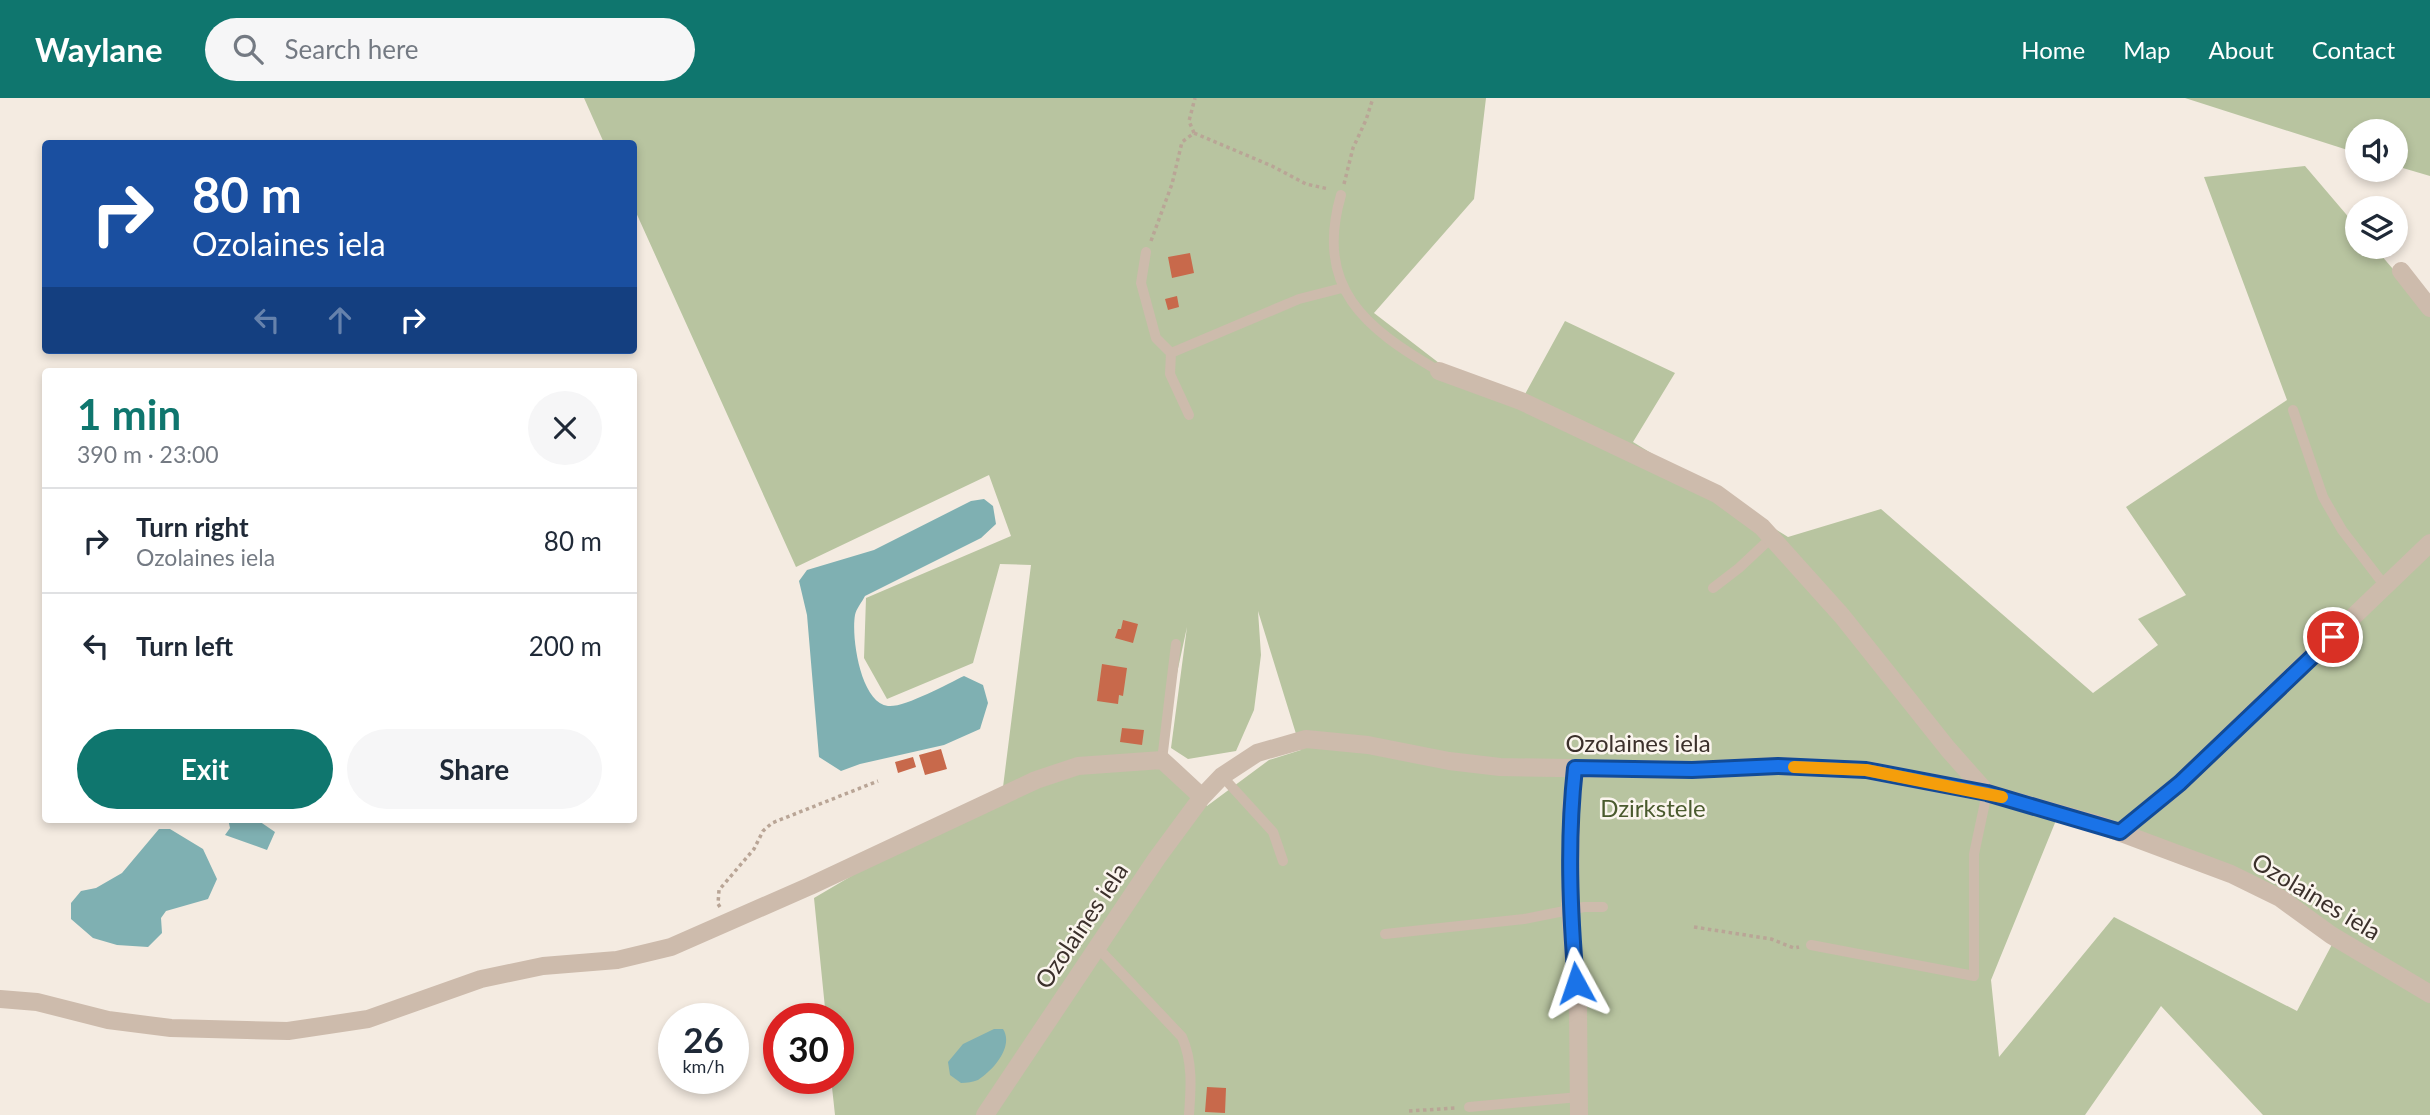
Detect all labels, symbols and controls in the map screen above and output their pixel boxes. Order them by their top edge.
search box [205,18,695,81]
text: Waylane [35,29,163,69]
icon: search [229,30,267,68]
text: Search here [285,33,419,65]
text: Home [2021,35,2085,64]
text: Map [2123,35,2171,64]
text: About [2209,35,2274,64]
text: Contact [2312,35,2395,64]
map controls [2345,119,2408,259]
button: sound [2345,119,2408,182]
text: 80 m [192,165,302,223]
icon: right [77,168,168,259]
button: layers [2345,196,2408,259]
text: Ozolaines iela [192,224,386,263]
icon: left [248,301,286,339]
icon: ahead [321,301,359,339]
icon: right [394,301,432,339]
text: 1 min [77,389,181,439]
button: close [528,391,602,465]
text: 390 m · 23:00 [77,440,219,468]
text: Turn right [136,511,249,543]
icon: right [77,522,115,560]
text: 80 m [544,525,602,557]
text: Ozolaines iela [136,543,275,571]
pin [2303,607,2363,667]
icon: arrive [2314,618,2352,656]
icon: left [77,627,115,665]
text: Turn left [136,630,233,662]
text: 200 m [529,630,602,662]
street label: Ozolaines iela [1565,728,1711,757]
button: Exit [77,729,333,809]
button: Share [347,729,602,809]
park label: Dzirkstele [1600,793,1706,822]
street label: Ozolaines iela [2247,846,2386,946]
street label: Ozolaines iela [1028,857,1133,993]
position arrow [1539,946,1613,1020]
speed limit sign: 30 [763,1003,854,1094]
text: 26 [683,1018,724,1060]
text: km/h [682,1055,725,1077]

